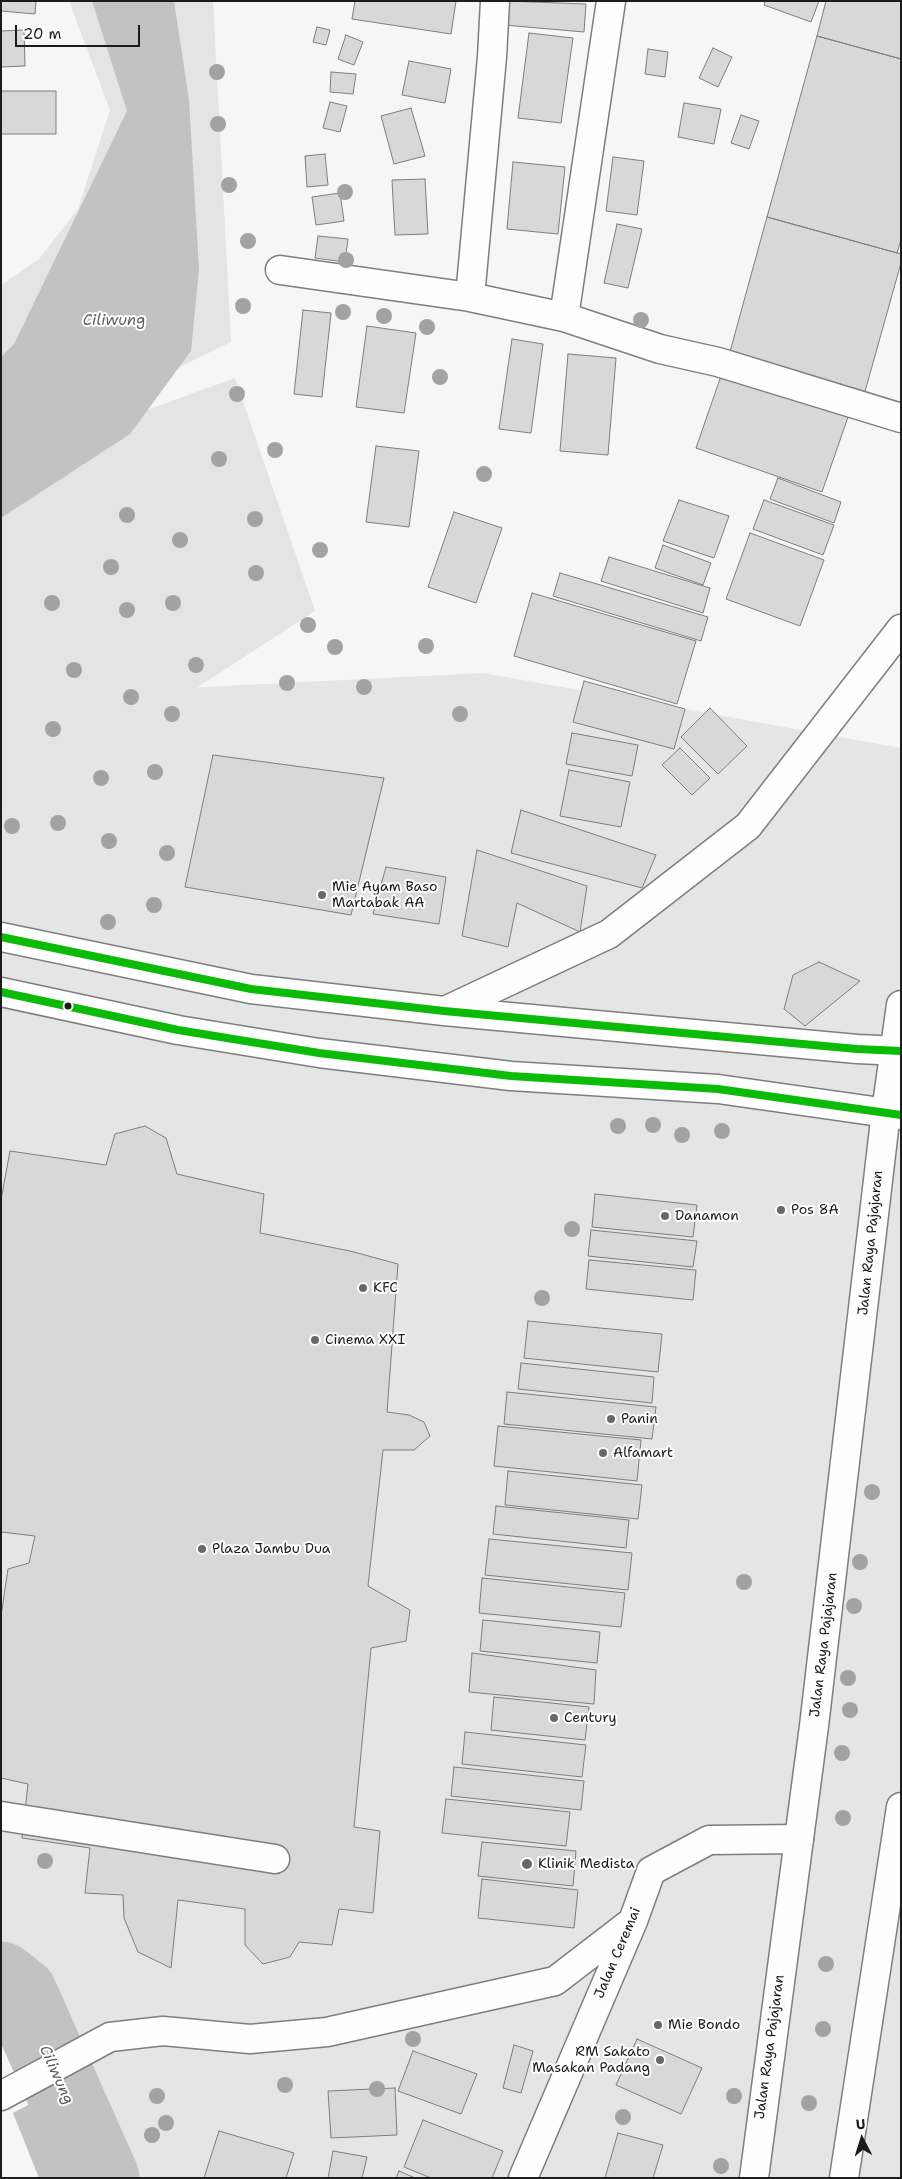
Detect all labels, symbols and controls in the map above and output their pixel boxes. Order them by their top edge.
scale bar [18,15,142,47]
text: 20 m [23,24,62,44]
water label: Ciliwung [83,312,145,330]
place label: Mie Ayam Baso Martabak AA [332,879,437,912]
marker: Mie Ayam Baso Martabak AA [316,889,328,901]
unlabelled marker [63,1001,73,1011]
street label: Jalan Raya Pajajaran [855,1170,887,1316]
place label: Pos 8A [791,1202,839,1218]
marker: Pos 8A [775,1204,787,1216]
place label: Danamon [675,1208,739,1224]
marker: Danamon [659,1210,671,1222]
place label: KFC [373,1280,398,1296]
marker: KFC [357,1282,369,1294]
place label: Cinema XXI [325,1332,405,1348]
marker: Cinema XXI [309,1334,321,1346]
place label: Panin [621,1411,658,1427]
marker: Panin [605,1413,617,1425]
place label: Alfamart [613,1445,673,1461]
marker: Alfamart [597,1447,609,1459]
place label: Plaza Jambu Dua [212,1541,331,1557]
marker: Plaza Jambu Dua [196,1543,208,1555]
street label: Jalan Raya Pajajaran [807,1572,841,1718]
place label: Century [564,1710,617,1726]
marker: Century [548,1712,560,1724]
place label: Klinik Medista [538,1856,634,1872]
marker: Klinik Medista [520,1857,534,1871]
street label: Jalan Ceremai [591,1905,645,2001]
street label: Jalan Raya Pajajaran [752,1974,788,2120]
place label: Mie Bondo [668,2017,740,2033]
marker: Mie Bondo [652,2019,664,2031]
water label: Ciliwung [35,2043,77,2107]
place label: RM Sakato Masakan Padang [532,2044,650,2076]
marker: RM Sakato Masakan Padang [654,2054,666,2066]
north arrow [837,2114,887,2164]
text: U [855,2115,866,2133]

